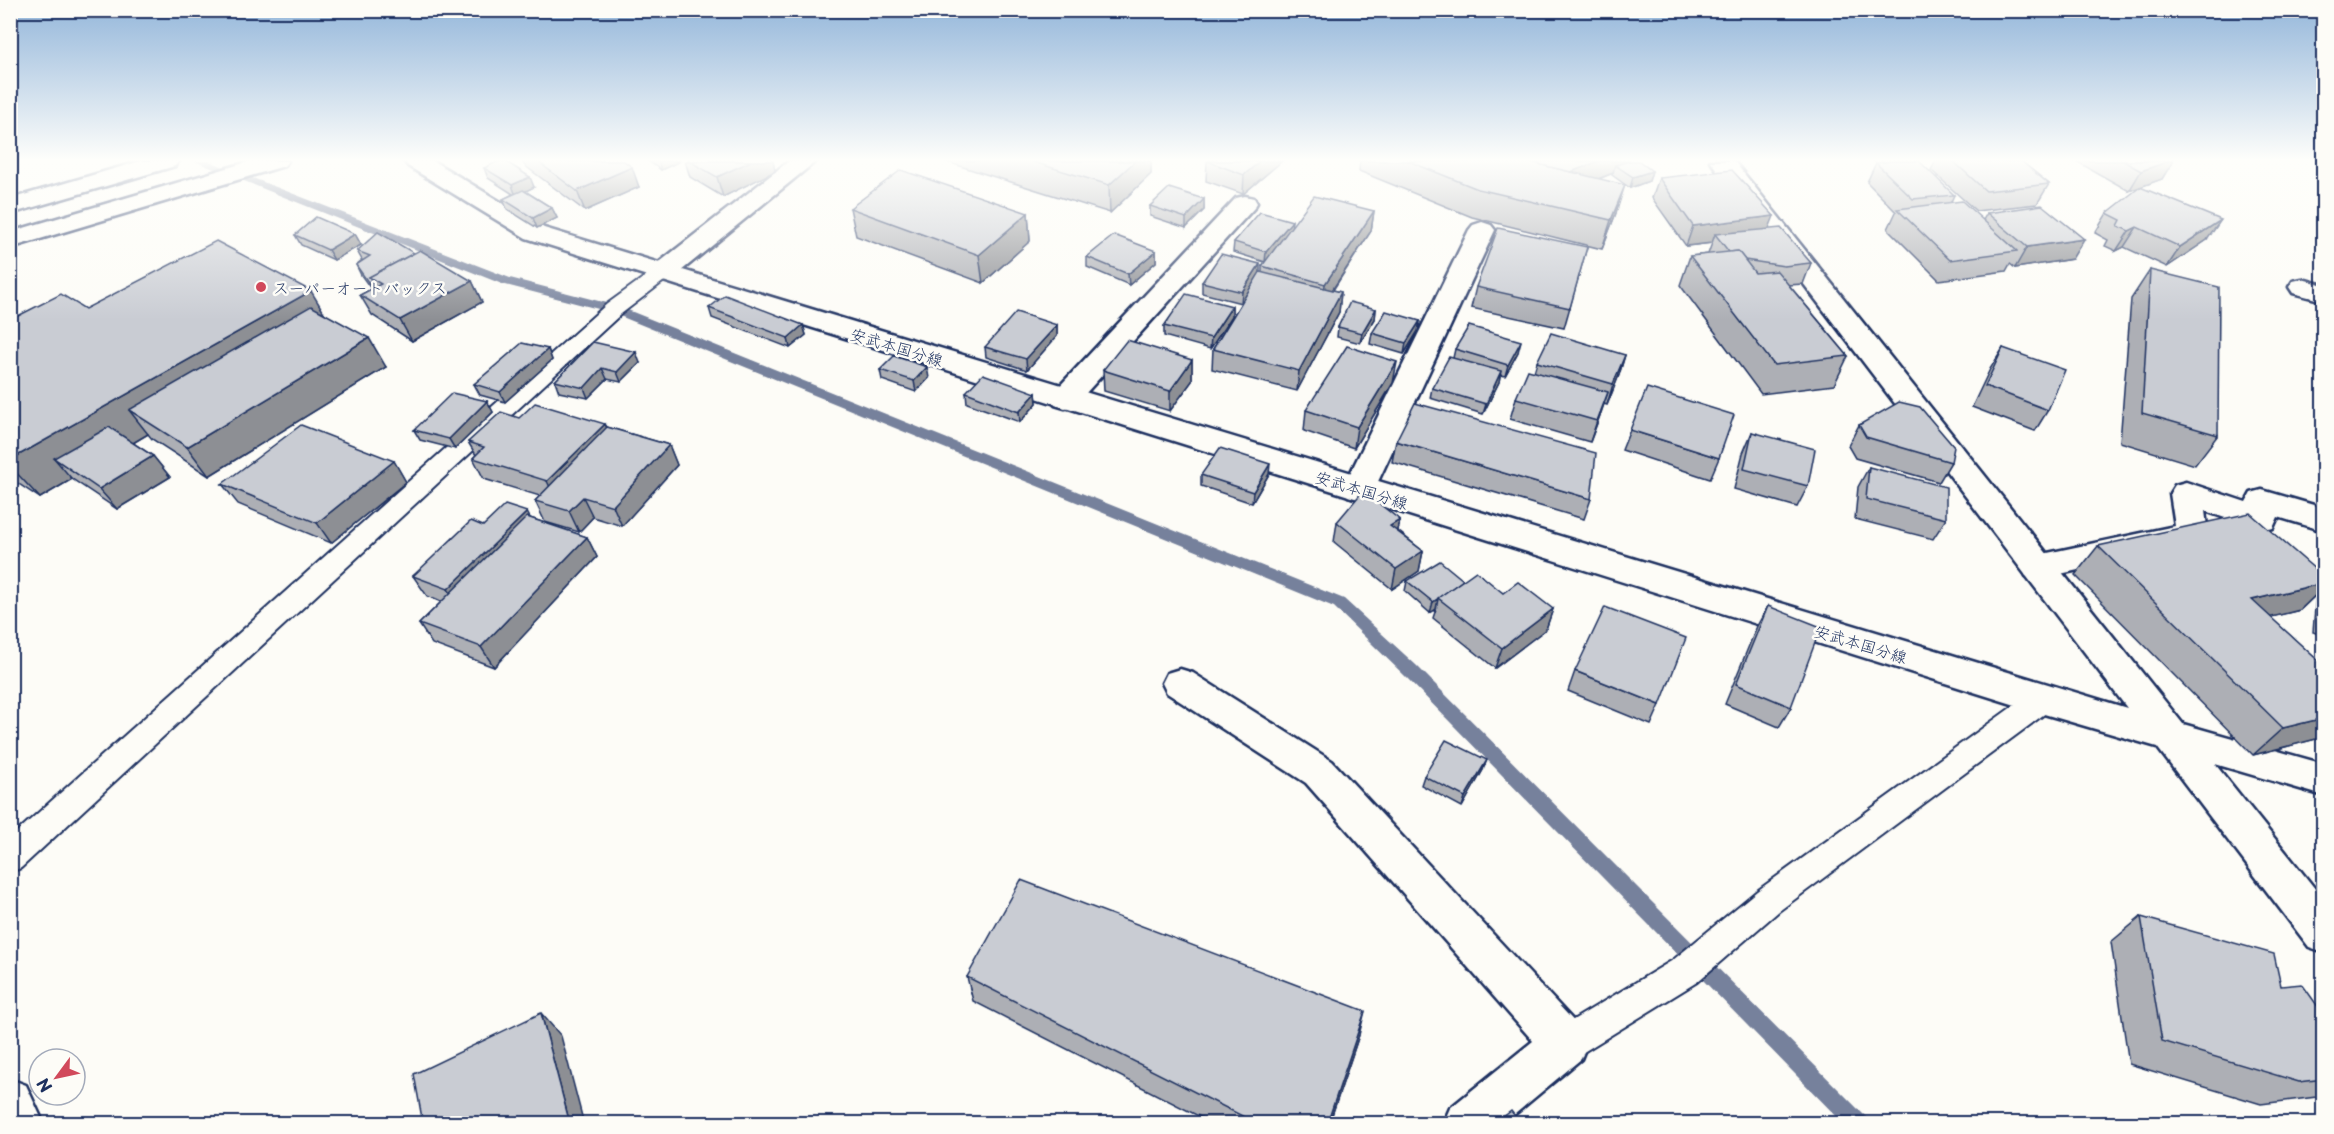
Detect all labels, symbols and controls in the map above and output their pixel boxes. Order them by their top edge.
place label: スーパーオートバックス [273,275,447,299]
marker: スーパーオートバックス [254,280,268,294]
street label: 安武本国分線 [848,320,946,372]
street label: 安武本国分線 [1313,463,1411,515]
street label: 安武本国分線 [1812,617,1910,669]
north arrow [27,1047,87,1107]
text: N [30,1074,57,1098]

